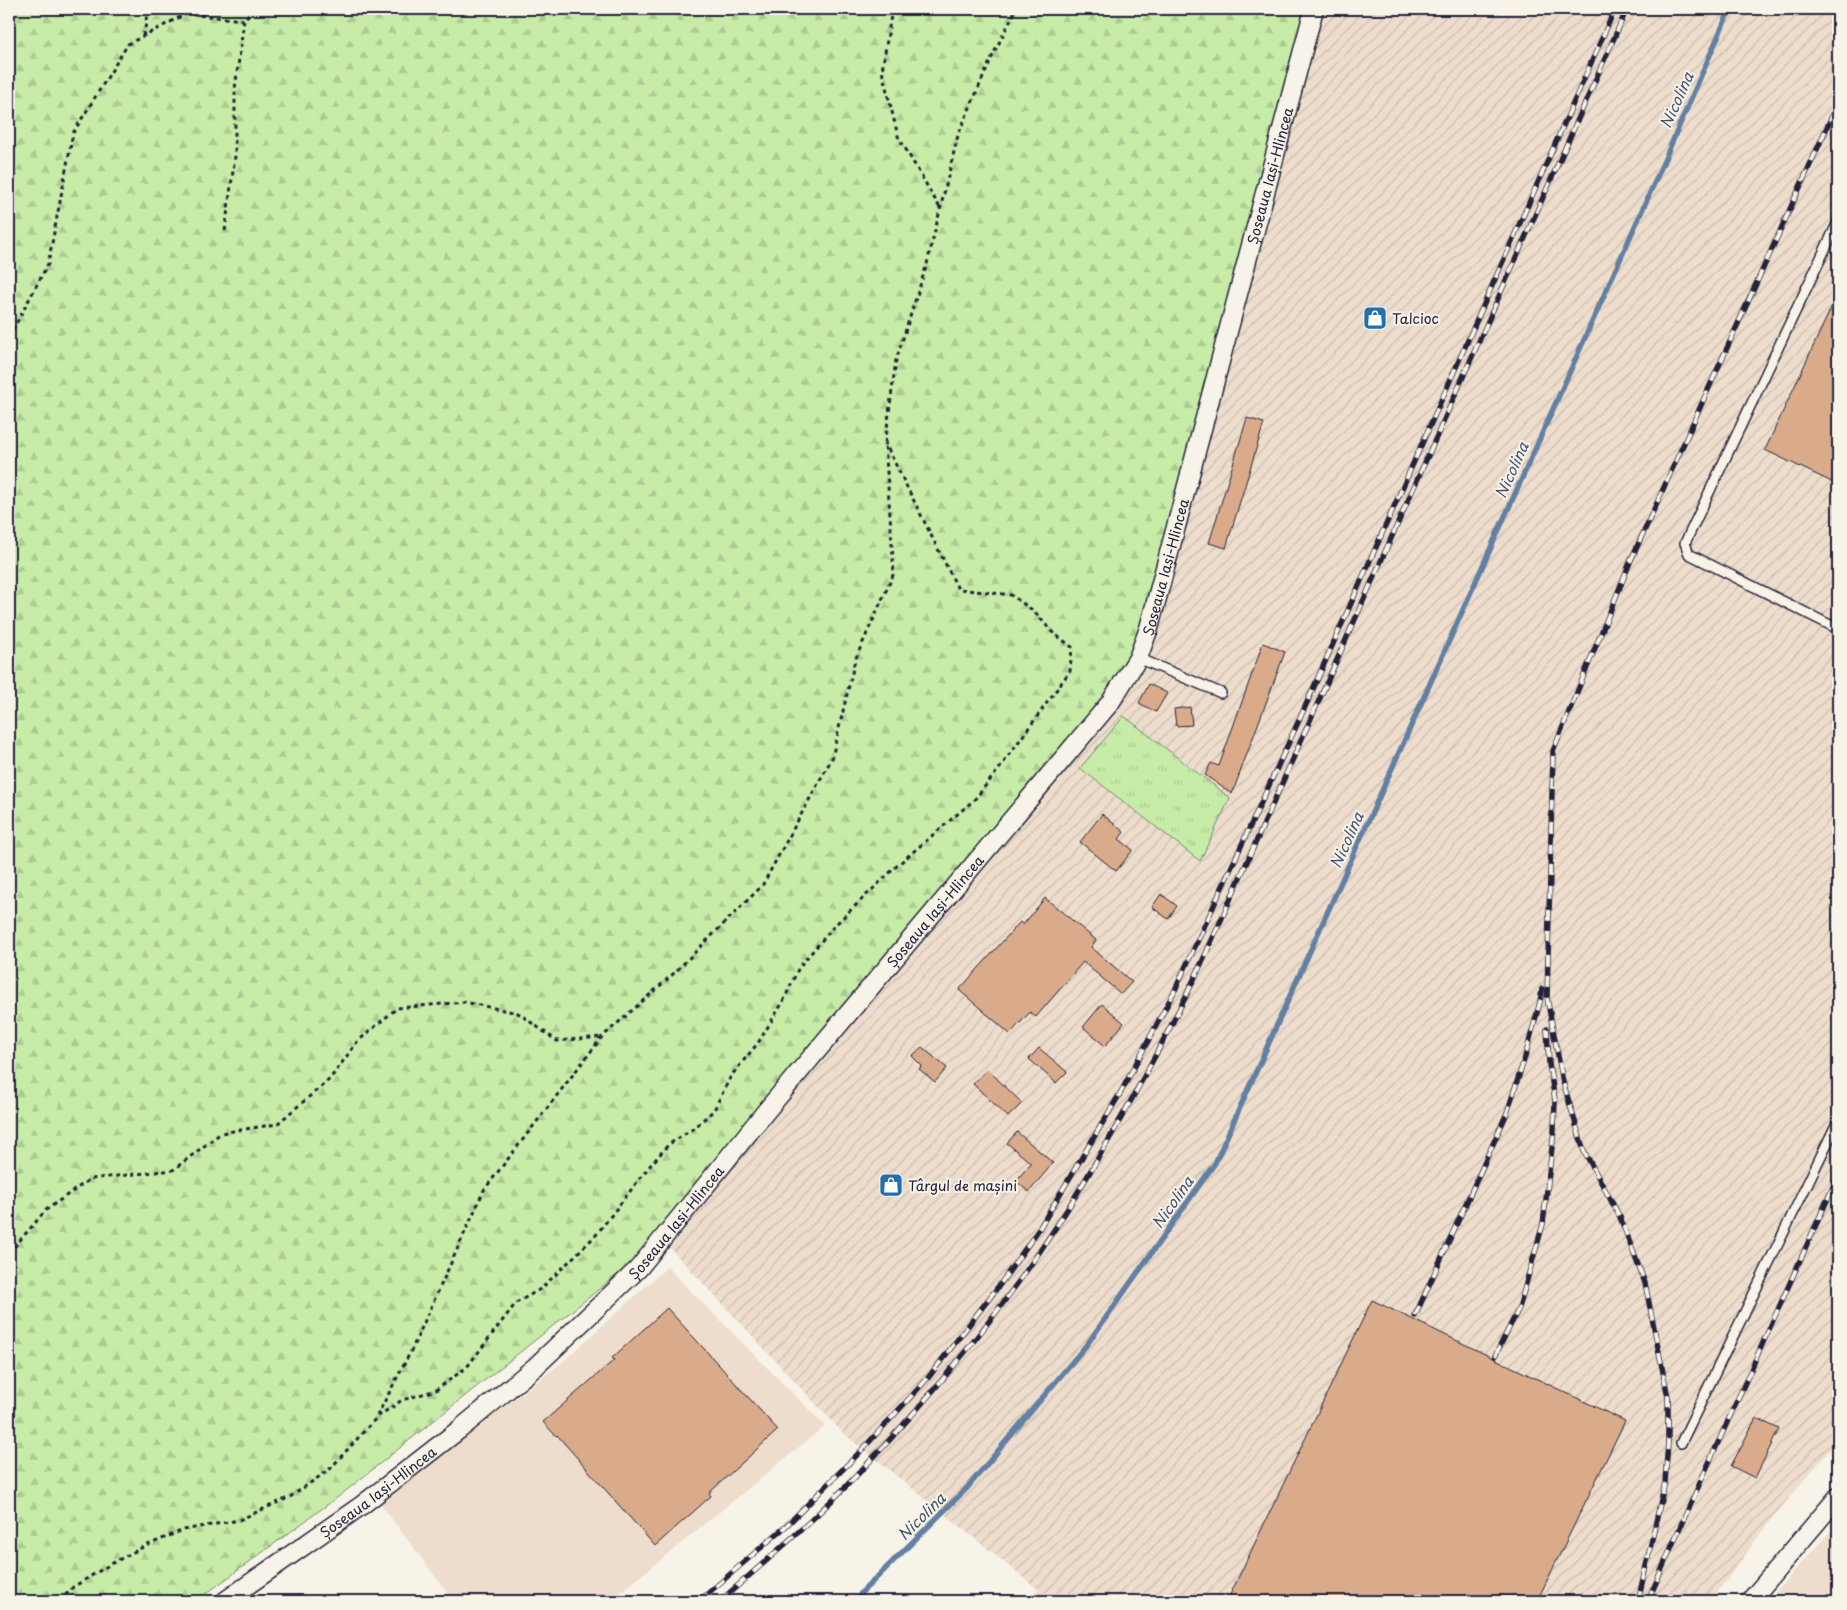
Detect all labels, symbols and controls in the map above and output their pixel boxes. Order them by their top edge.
water label: Nicolina [1653,68,1699,132]
street label: Șoseaua Iași-Hlincea [1241,105,1298,246]
shop icon: Talcioc [1362,305,1388,331]
place label: Talcioc [1392,308,1439,329]
water label: Nicolina [1488,438,1534,502]
street label: Șoseaua Iași-Hlincea [1137,496,1194,638]
water label: Nicolina [1323,808,1369,872]
street label: Șoseaua Iași-Hlincea [881,850,988,971]
street label: Șoseaua Iași-Hlincea [623,1161,729,1284]
water label: Nicolina [1145,1171,1199,1233]
shop icon: Târgul de mașini [878,1172,904,1198]
place label: Târgul de mașini [908,1175,1017,1196]
street label: Șoseaua Iași-Hlincea [315,1441,441,1542]
water label: Nicolina [892,1486,951,1545]

